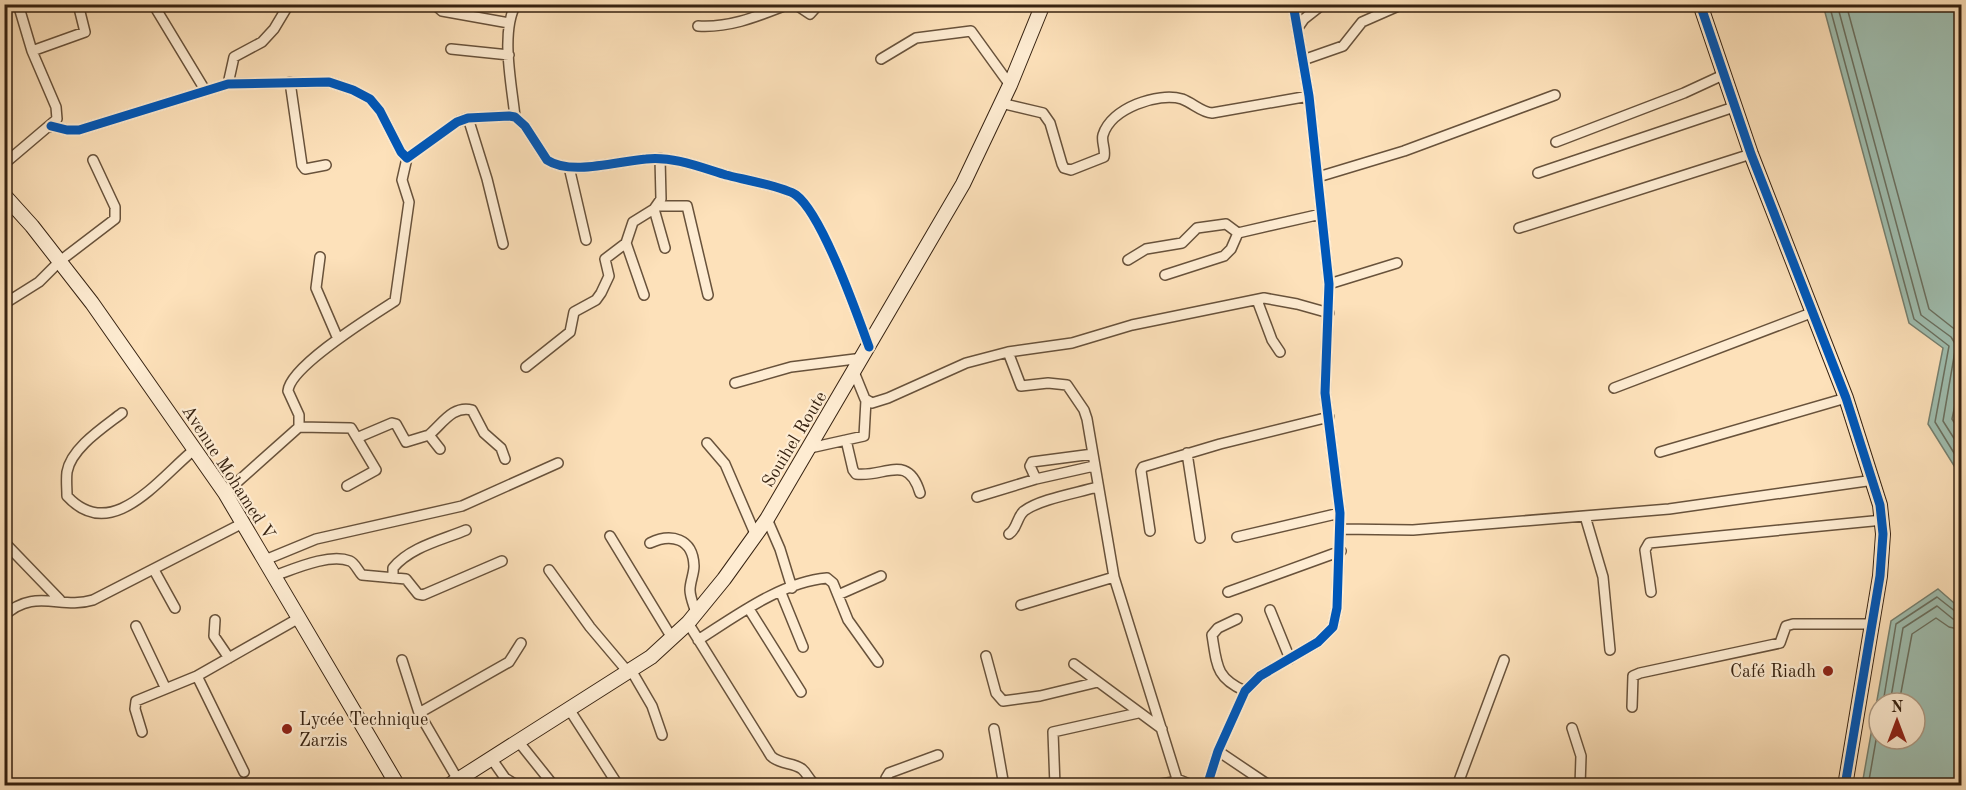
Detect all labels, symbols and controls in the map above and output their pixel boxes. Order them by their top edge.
street label: Souihel Route [759,388,831,491]
street label: Avenue Mohamed V [178,402,278,543]
place label: Café Riadh [1730,663,1816,681]
marker: Café Riadh [1821,664,1835,678]
north arrow [1867,691,1927,751]
text: N [1891,700,1904,716]
place label: Lycée Technique Zarzis [299,711,428,750]
marker: Lycée Technique Zarzis [280,722,294,736]

